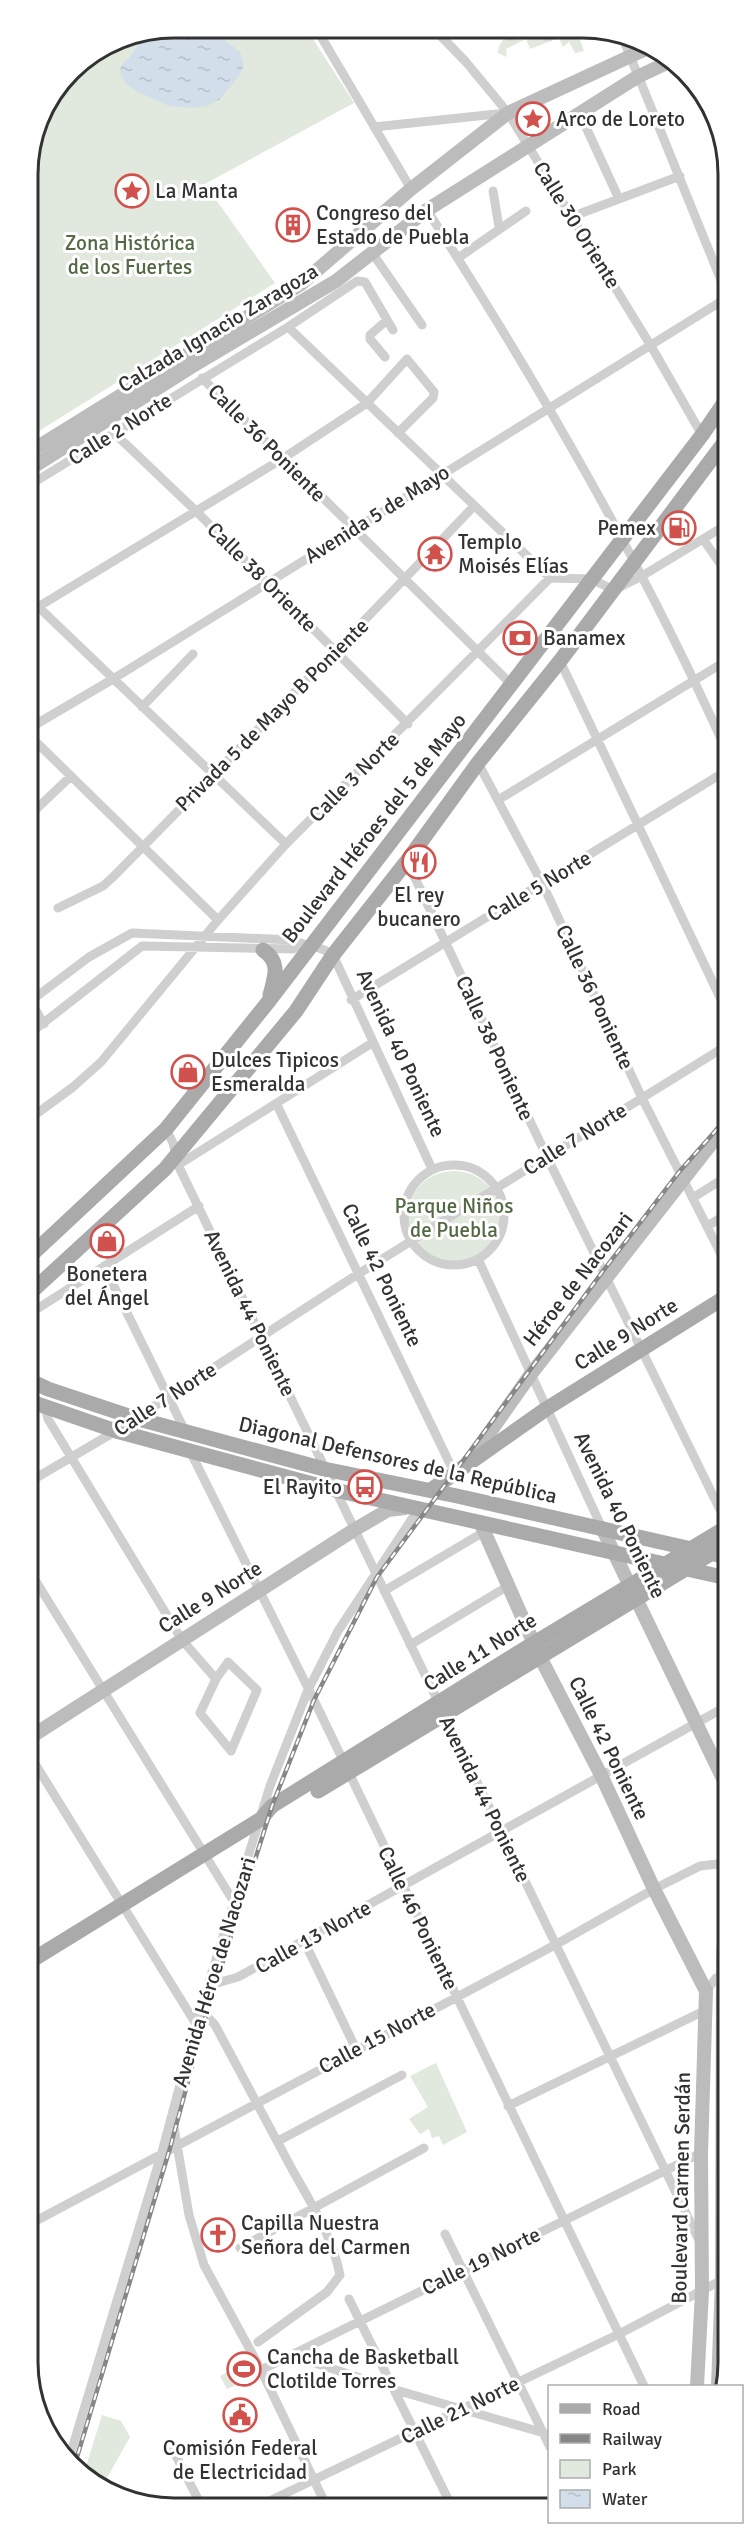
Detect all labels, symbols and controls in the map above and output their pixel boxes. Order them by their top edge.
place icon: Arco de Loreto [515,101,551,137]
place label: Arco de Loreto [556,106,685,132]
street label: Calle 30 Oriente [528,157,626,293]
place icon: La Manta [114,173,150,209]
place label: La Manta [155,178,238,204]
place label: Congreso del Estado de Puebla [316,200,469,250]
building icon: Congreso del Estado de Puebla [275,207,311,243]
park label: Zona Histórica de los Fuertes [65,230,195,280]
street label: Calzada Ignacio Zaragoza [113,258,323,398]
street label: Calle 36 Poniente [202,378,332,508]
street label: Calle 2 Norte [63,387,177,471]
street label: Avenida 5 de Mayo [300,459,454,569]
fuel station icon: Pemex [661,510,697,546]
place label: Pemex [597,515,656,541]
street label: Calle 38 Oriente [202,517,322,637]
place label: Templo Moisés Elías [458,529,569,579]
temple icon: Templo Moisés Elías [417,536,453,572]
street label: Privada 5 de Mayo B Poniente [170,613,374,817]
bank icon: Banamex [502,620,538,656]
place label: Banamex [543,625,626,651]
street label: Boulevard Héroes del 5 de Mayo [276,708,472,948]
street label: Calle 3 Norte [303,726,405,828]
restaurant icon: El rey bucanero [401,844,437,880]
street label: Calle 5 Norte [482,845,596,927]
place label: El rey bucanero [377,882,461,932]
street label: Calle 36 Poniente [550,921,640,1073]
street label: Avenida 40 Poniente [351,965,451,1141]
street label: Calle 38 Poniente [450,972,540,1124]
place label: Dulces Tipicos Esmeralda [211,1047,339,1097]
shop icon: Dulces Tipicos Esmeralda [170,1054,206,1090]
street label: Calle 7 Norte [518,1097,632,1181]
park label: Parque Niños de Puebla [395,1193,513,1243]
street label: Calle 42 Poniente [336,1199,428,1351]
street label: Héroe de Nacozari [517,1207,639,1351]
shop icon: Bonetera del Ángel [89,1223,125,1259]
street label: Avenida 44 Poniente [198,1225,302,1401]
place label: Bonetera del Ángel [65,1261,149,1311]
street label: Calle 9 Norte [569,1292,683,1376]
street label: Calle 7 Norte [109,1356,221,1442]
street label: Diagonal Defensores de la República [236,1411,560,1509]
street label: Avenida 40 Poniente [568,1427,672,1603]
bus stop icon: El Rayito [347,1469,383,1505]
place label: El Rayito [263,1474,342,1500]
street label: Calle 9 Norte [153,1555,267,1639]
street label: Calle 11 Norte [419,1607,541,1697]
street label: Calle 42 Poniente [563,1672,655,1824]
street label: Avenida 44 Poniente [433,1711,537,1887]
street label: Calle 46 Poniente [372,1842,464,1994]
street label: Avenida Héroe de Nacozari [167,1854,261,2090]
street label: Calle 13 Norte [250,1894,376,1980]
street label: Calle 15 Norte [314,1996,440,2080]
street label: Boulevard Carmen Serdán [666,2072,696,2304]
place label: Capilla Nuestra Señora del Carmen [241,2210,410,2260]
church icon: Capilla Nuestra Señora del Carmen [200,2217,236,2253]
street label: Calle 19 Norte [418,2221,544,2301]
place label: Cancha de Basketball Clotilde Torres [267,2344,459,2394]
sports icon: Cancha de Basketball Clotilde Torres [226,2351,262,2387]
street label: Calle 21 Norte [397,2370,523,2450]
legend [548,2385,743,2523]
public building icon: Comisión Federal de Electricidad [222,2397,258,2433]
text: Road [602,2398,641,2420]
text: Railway [602,2428,663,2450]
place label: Comisión Federal de Electricidad [163,2435,317,2485]
text: Park [602,2458,637,2480]
text: Water [602,2488,648,2510]

